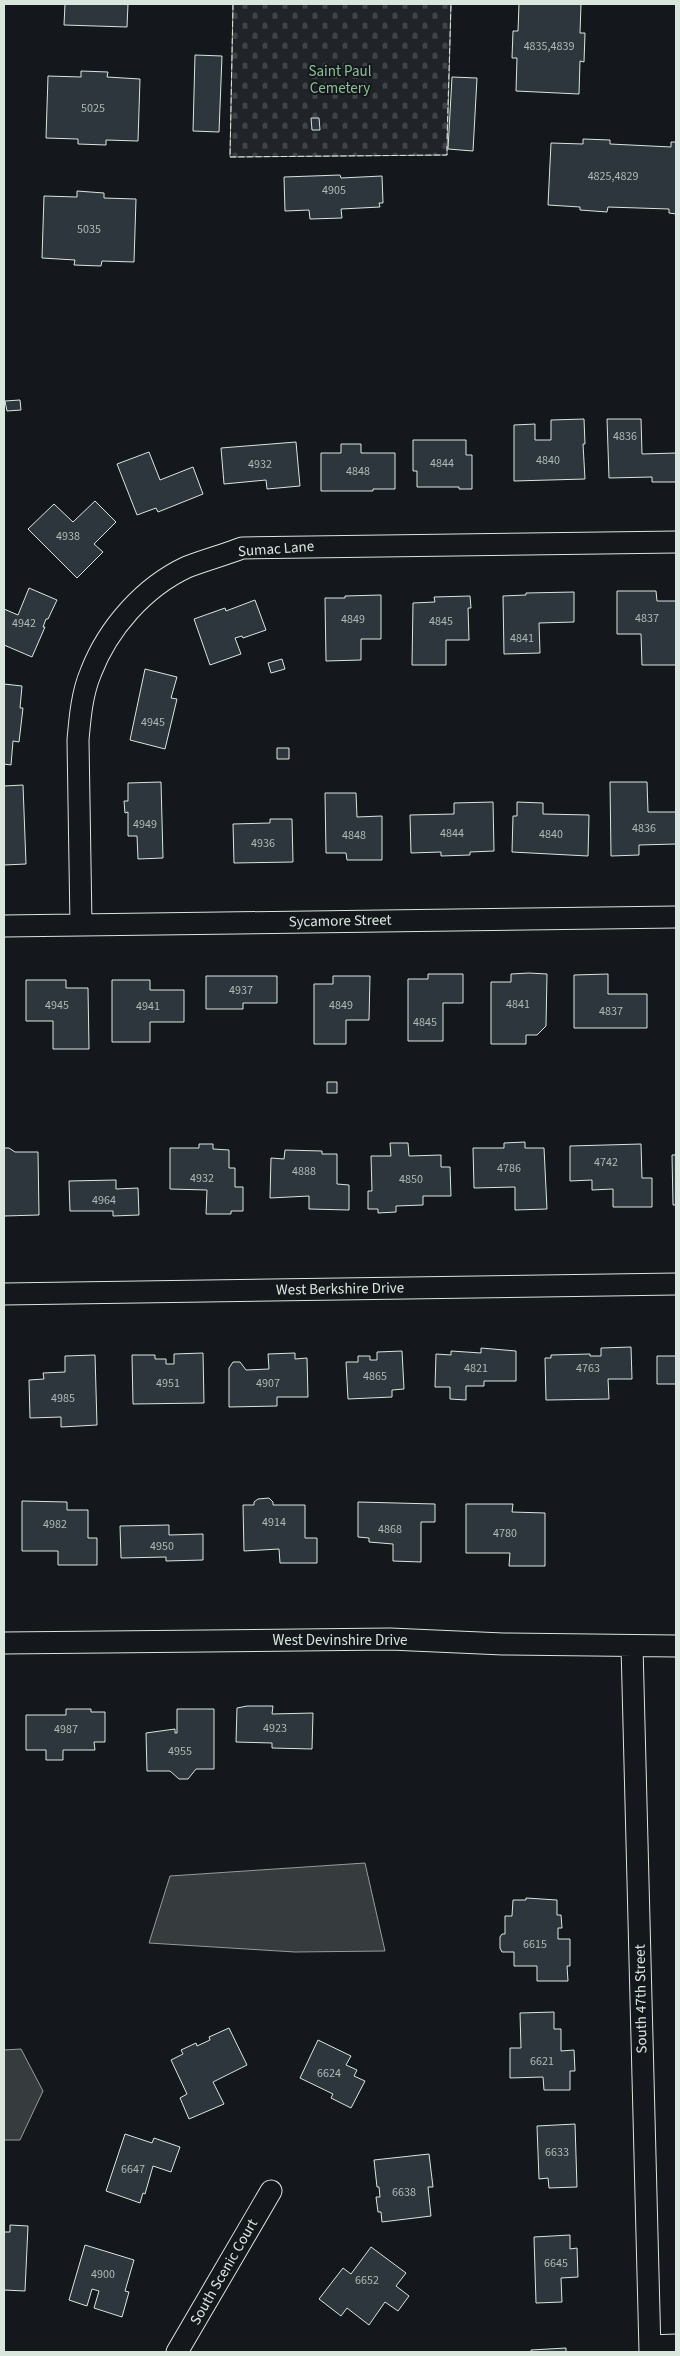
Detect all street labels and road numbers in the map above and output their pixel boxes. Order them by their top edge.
street label: Sumac Lane [237,536,315,562]
street label: Sycamore Street [288,910,392,932]
street label: West Berkshire Drive [276,1277,404,1301]
street label: West Devinshire Drive [272,1630,408,1651]
street label: South 47th Street [630,1944,652,2054]
street label: South Scenic Court [185,2215,263,2329]

